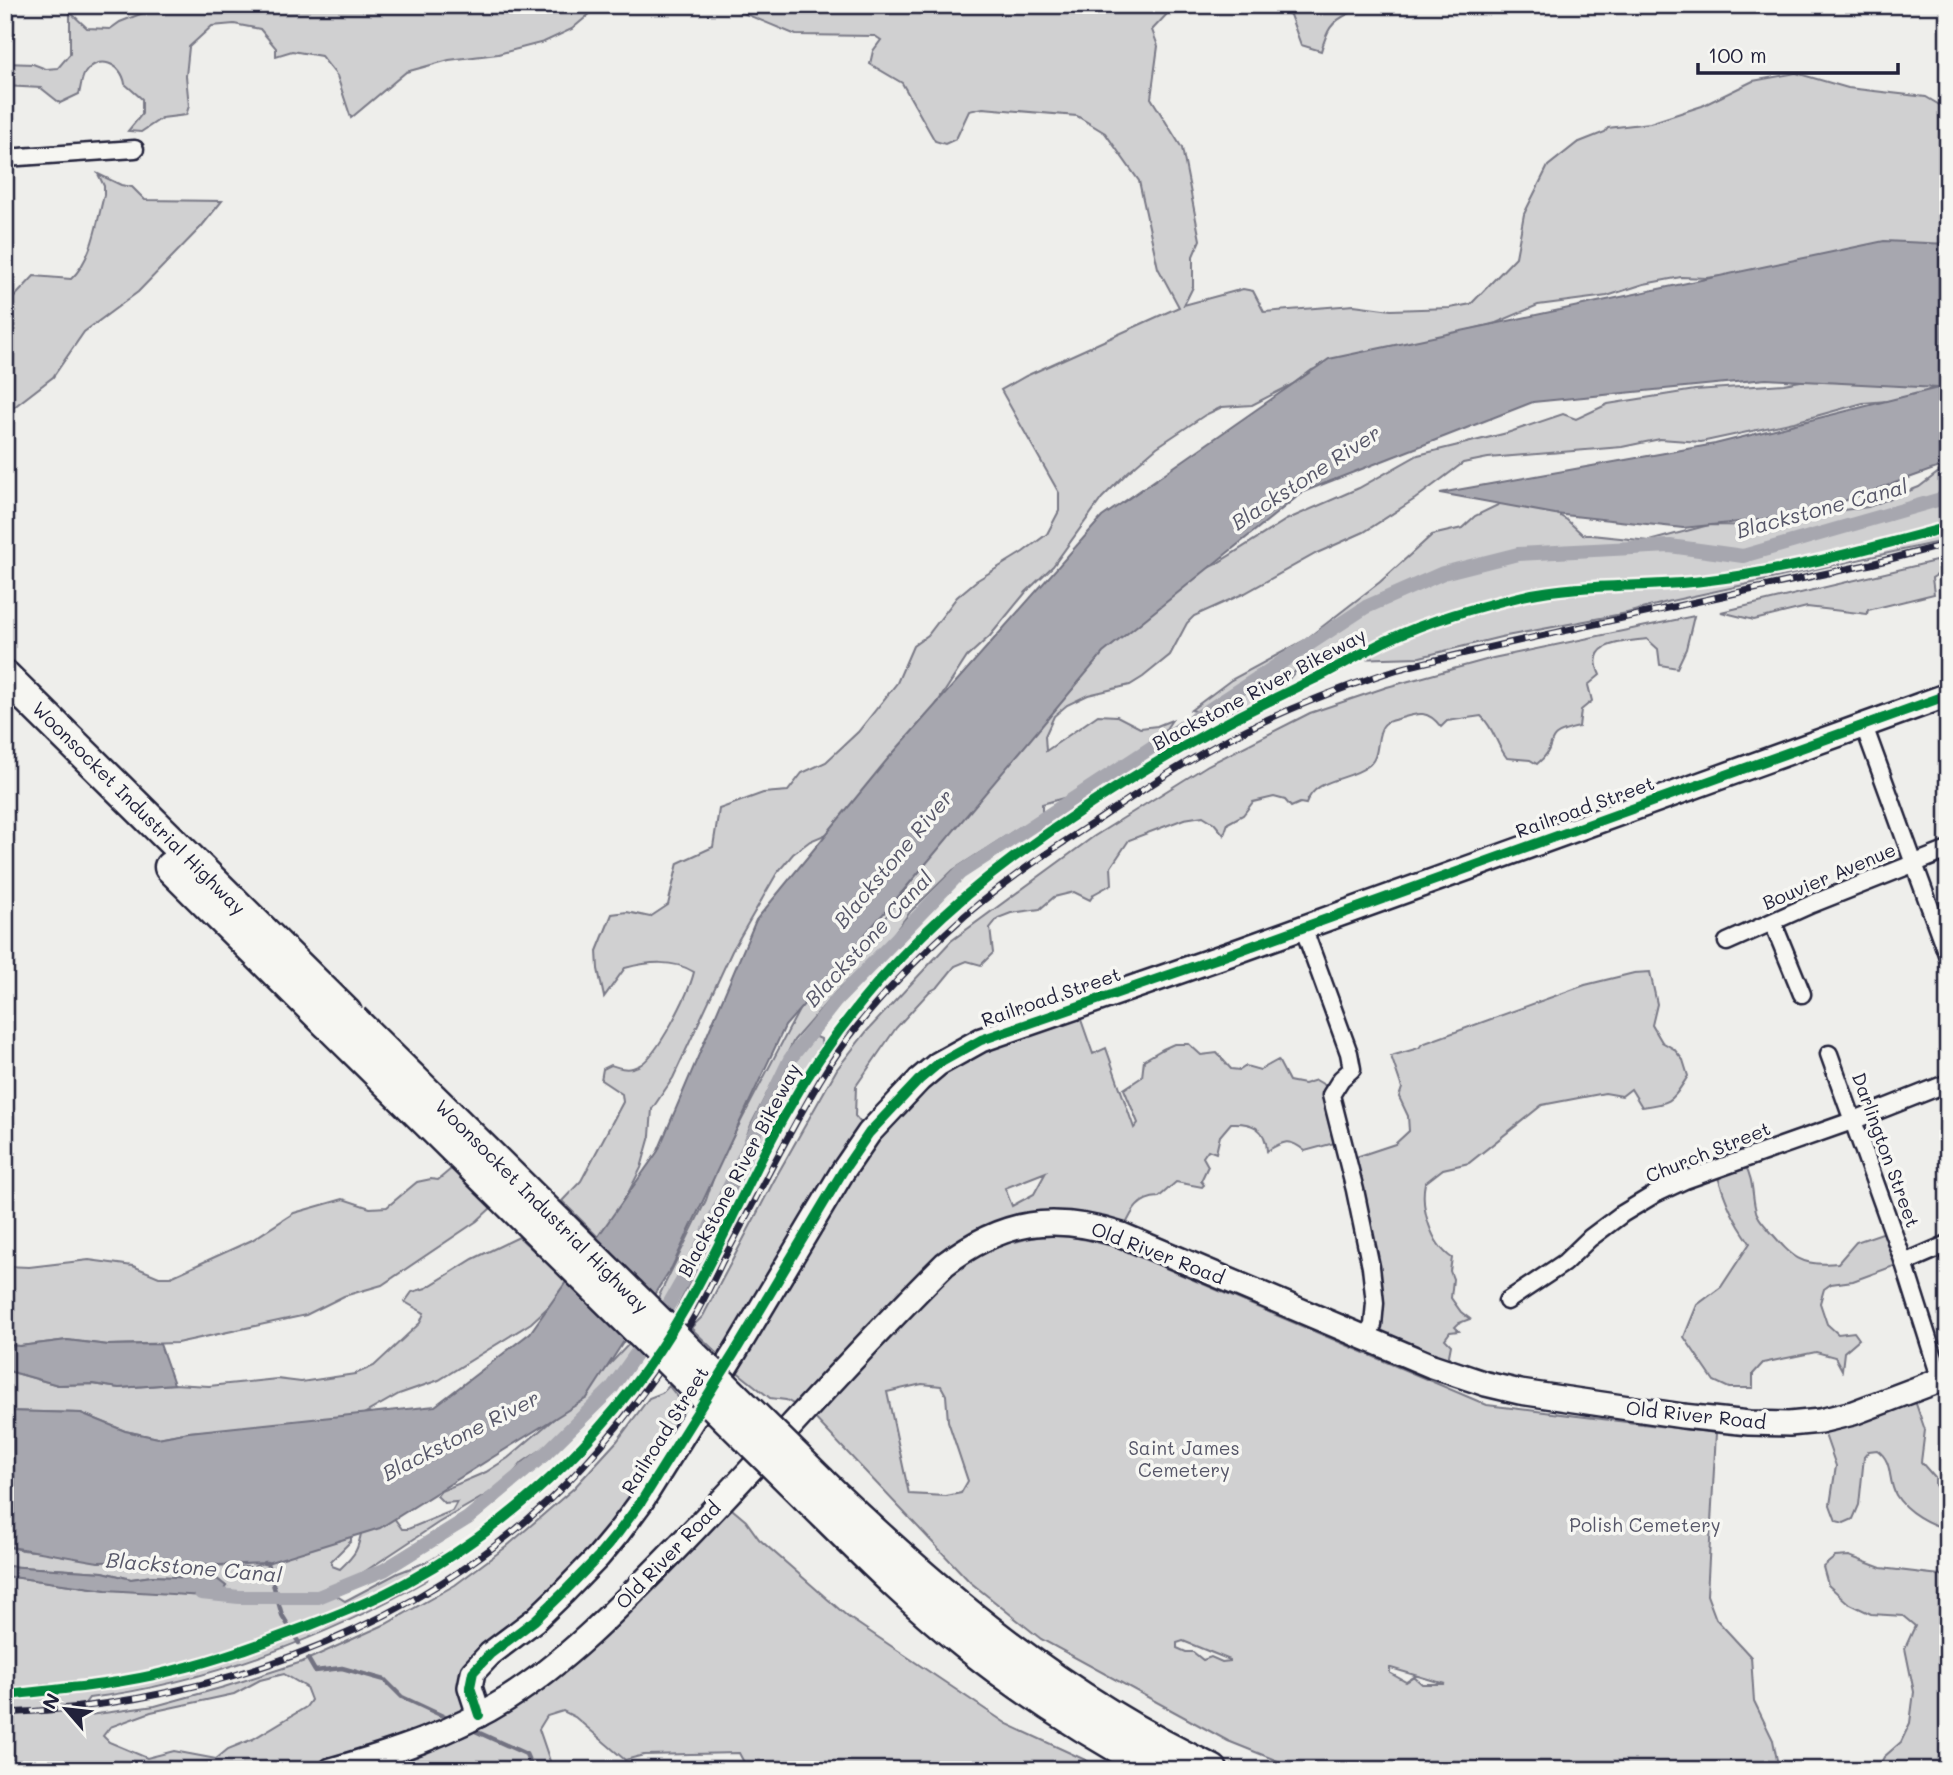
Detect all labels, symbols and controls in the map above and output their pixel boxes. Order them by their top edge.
scale bar [1698,32,1897,76]
text: 100 m [1708,41,1767,68]
water label: Blackstone River [1225,418,1385,535]
water label: Blackstone Canal [1733,472,1911,543]
street label: Blackstone River Bikeway [1148,622,1370,756]
street label: Woonsocket Industrial Highway [27,695,252,920]
street label: Railroad Street [1512,770,1658,843]
water label: Blackstone River [827,783,959,933]
street label: Bouvier Avenue [1758,836,1899,915]
water label: Blackstone Canal [798,864,938,1012]
street label: Railroad Street [978,961,1124,1032]
street label: Blackstone River Bikeway [672,1059,806,1281]
street label: Darlington Street [1847,1069,1926,1231]
street label: Woonsocket Industrial Highway [430,1093,655,1318]
street label: Church Street [1642,1115,1774,1188]
street label: Old River Road [1088,1216,1228,1289]
street label: Railroad Street [615,1361,714,1498]
water label: Blackstone River [377,1383,543,1486]
street label: Old River Road [1625,1395,1767,1434]
park label: Saint James Cemetery [1128,1435,1240,1482]
street label: Old River Road [610,1495,726,1614]
park label: Polish Cemetery [1569,1512,1721,1537]
water label: Blackstone Canal [105,1545,284,1588]
north arrow [32,1674,102,1744]
text: N [36,1689,65,1713]

